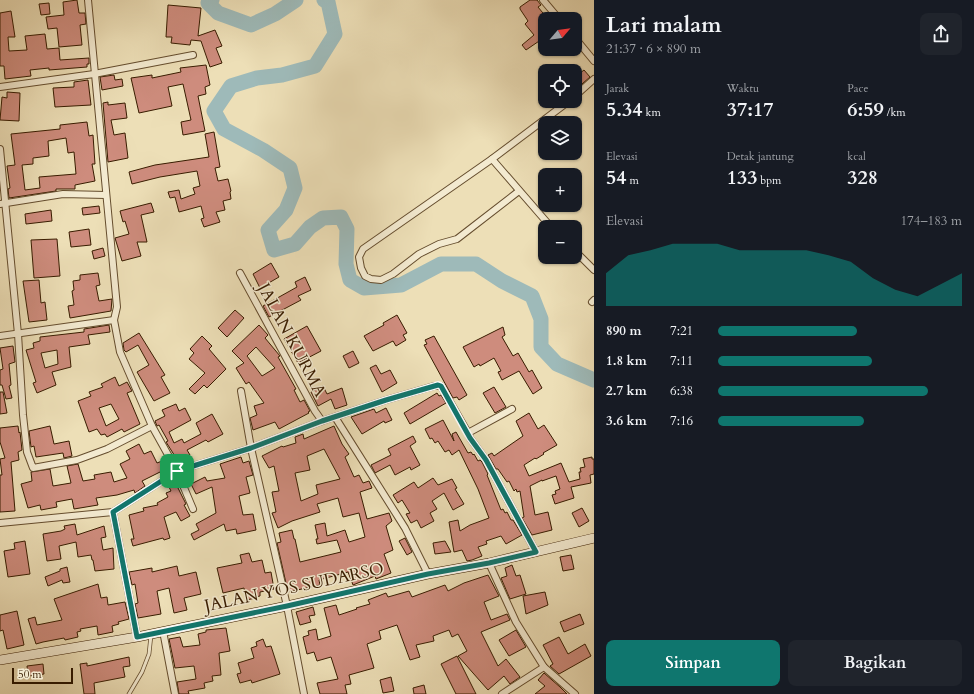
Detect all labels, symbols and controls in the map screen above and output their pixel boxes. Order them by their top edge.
text: Lari malam [606,10,721,40]
north arrow [538,12,582,56]
map controls [538,12,582,264]
button: share [920,13,962,55]
text: 21:37 · 6 × 890 m [606,40,701,58]
button: locate [538,64,582,108]
text: Jarak [606,81,629,96]
text: Waktu [727,81,759,96]
text: Pace [847,81,869,96]
text: 5.34 [606,96,643,123]
text: 37:17 [727,96,773,123]
text: 6:59 [847,96,884,123]
text: km [643,105,661,120]
text: /km [884,105,906,120]
button: layers [538,116,582,160]
text: Elevasi [606,149,638,164]
text: Detak jantung [727,149,794,164]
text: kcal [847,149,866,164]
text: 54 [606,164,627,191]
text: 133 [727,164,757,191]
text: 328 [847,164,878,191]
button: + [538,168,582,212]
text: m [627,173,639,188]
text: bpm [757,173,781,188]
text: Elevasi [606,212,643,230]
text: 174–183 m [900,212,962,230]
button: − [538,220,582,264]
street label: JALAN KURMA [251,276,332,402]
text: 890 m [606,322,641,340]
text: 7:21 [670,322,693,340]
text: 1.8 km [606,352,647,370]
text: 7:11 [670,352,693,370]
text: 2.7 km [606,382,647,400]
text: 6:38 [670,382,693,400]
text: 3.6 km [606,412,647,430]
text: 7:16 [670,412,693,430]
pin [160,454,194,488]
icon: arrive [166,460,188,482]
street label: JALAN YOS SUDARSO [199,557,386,618]
button: Simpan [606,640,780,686]
button: Bagikan [788,640,962,686]
scale bar [12,666,73,685]
text: 50 m [18,667,42,682]

